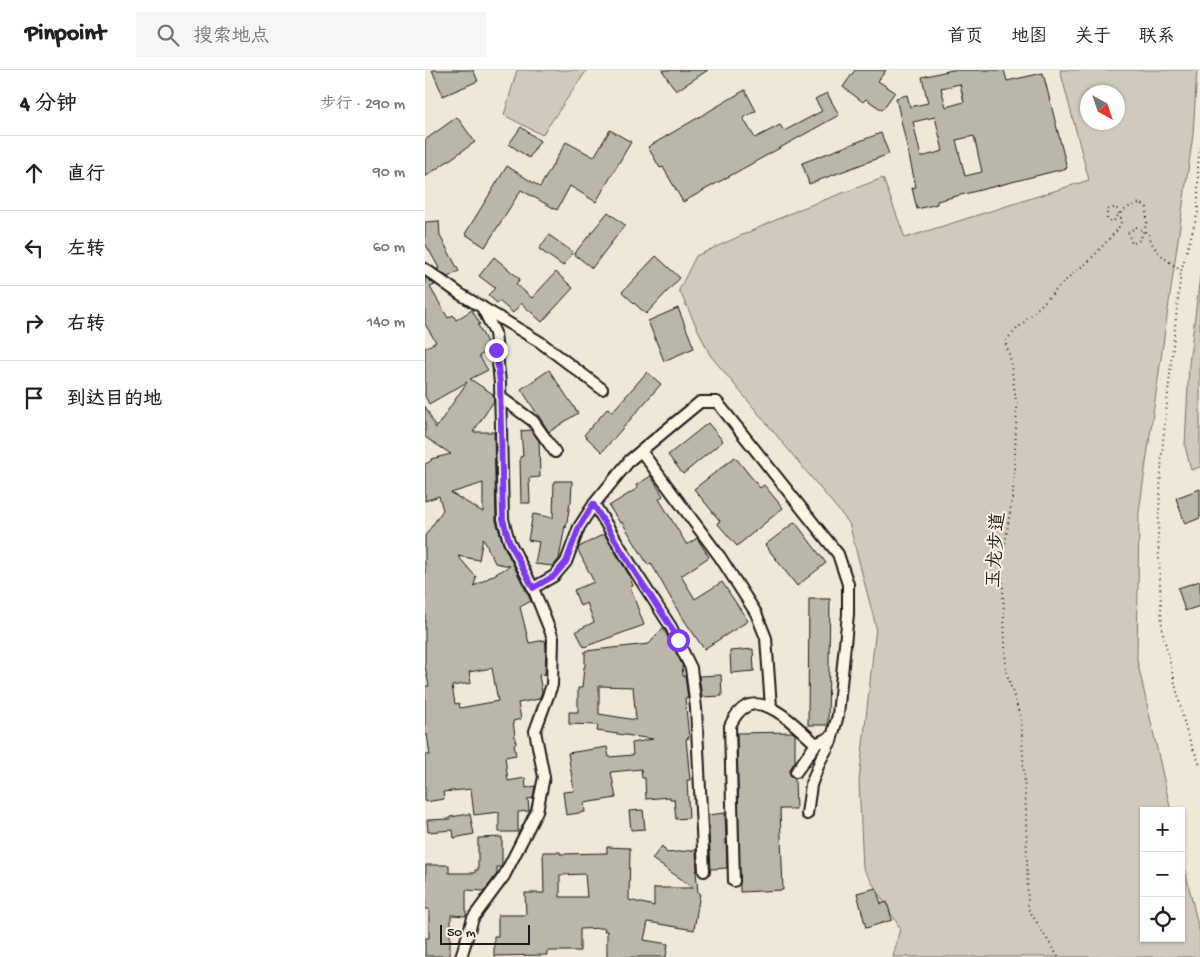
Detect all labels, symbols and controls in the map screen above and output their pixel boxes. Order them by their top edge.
search box [136,12,486,57]
text: Pinpoint [25,20,106,49]
icon: search [154,21,182,49]
text: 搜索地点 [194,26,270,49]
text: 首页 [947,27,983,48]
text: 地图 [1011,27,1047,48]
text: 关于 [1075,27,1111,48]
text: 联系 [1139,27,1175,48]
north arrow [1080,85,1125,130]
text: 4 分钟 [20,93,77,118]
text: 步行 · 290 m [320,96,405,115]
icon: ahead [20,159,48,187]
text: 直行 [67,164,105,187]
text: 90 m [373,164,405,183]
icon: left [20,234,48,262]
text: 左转 [67,239,105,262]
text: 60 m [373,239,405,258]
icon: right [20,309,48,337]
text: 右转 [67,314,105,337]
text: 140 m [367,314,405,333]
route end [485,339,508,362]
icon: arrive [20,384,48,412]
text: 到达目的地 [67,389,162,412]
street label: 玉龙步道 [982,511,1012,589]
route start [667,629,690,652]
map controls [1140,807,1185,942]
button: + [1140,807,1185,852]
button: − [1140,852,1185,897]
button: locate [1140,897,1185,942]
scale bar [440,922,530,945]
text: 50 m [447,925,476,942]

